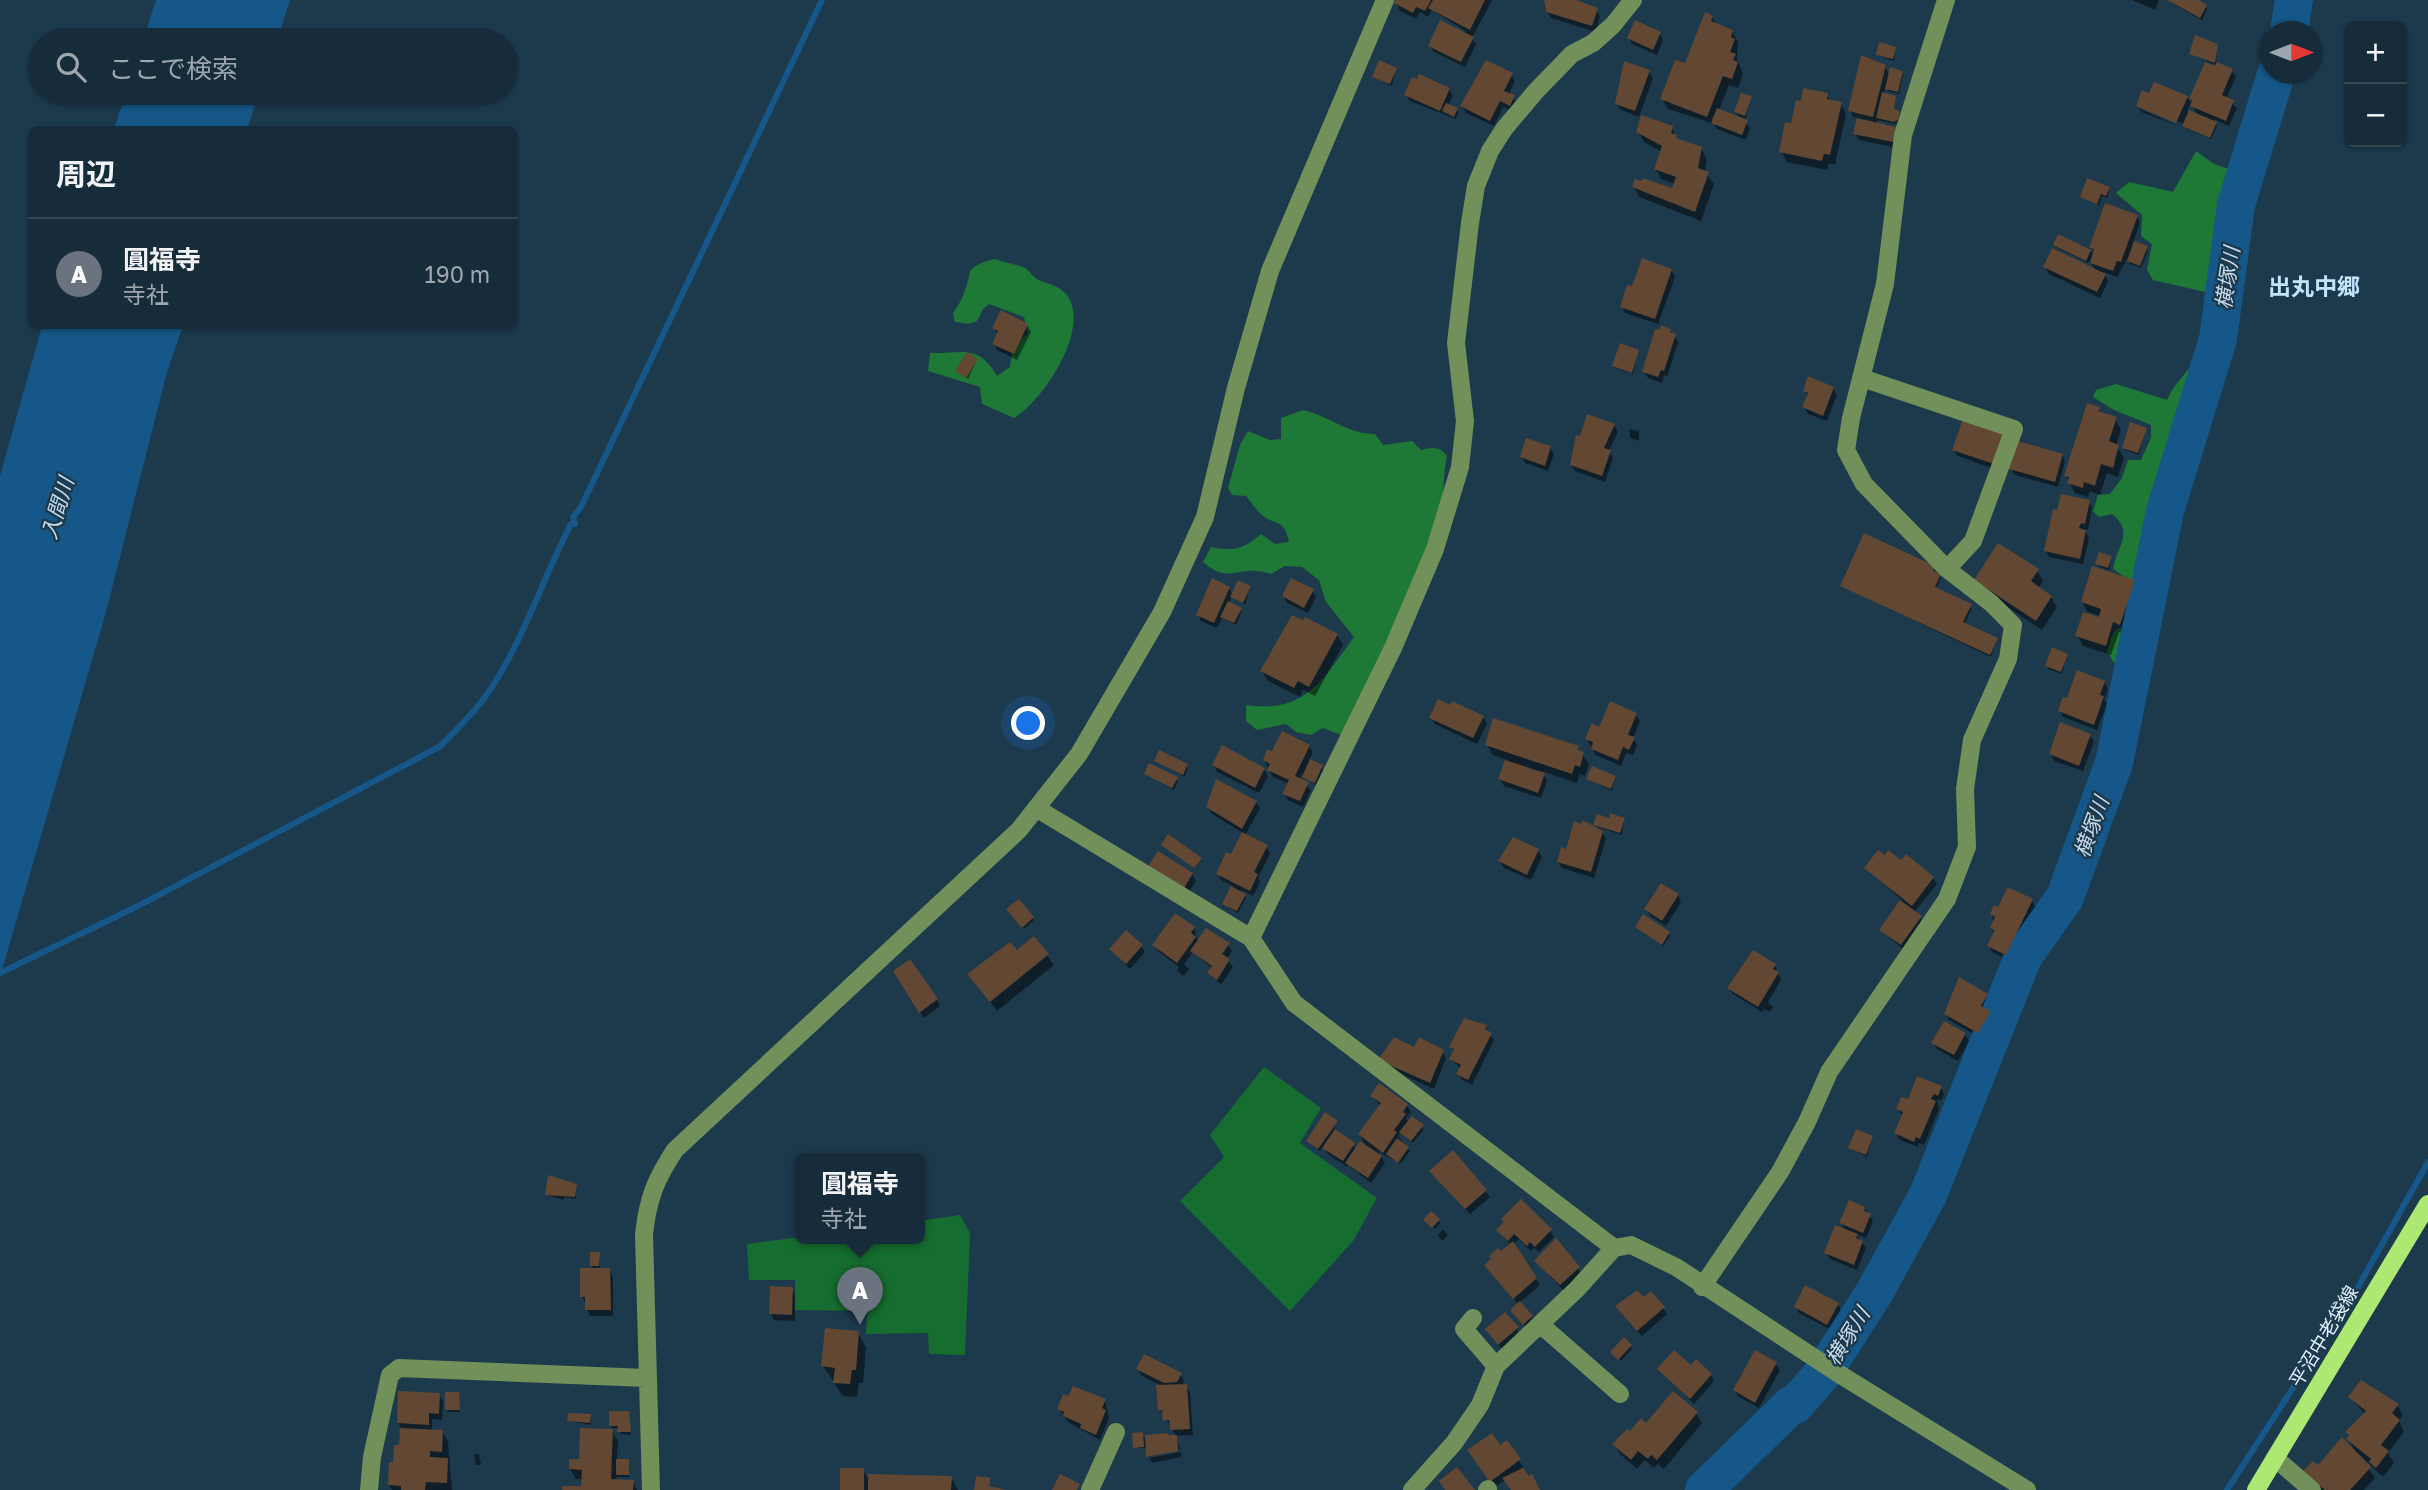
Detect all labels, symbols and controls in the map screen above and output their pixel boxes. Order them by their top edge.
north arrow [2260,21,2323,84]
map controls [2344,21,2407,147]
button: + [2344,21,2407,84]
search box [28,28,518,105]
icon: search [52,48,90,86]
text: ここで検索 [108,53,238,84]
button: − [2344,84,2407,147]
text: 周辺 [56,156,116,192]
water label: 横塚川 [2210,243,2245,311]
text: 圓福寺 [123,244,201,275]
text: A [71,260,87,288]
text: 190 m [425,260,490,288]
district label: 出丸中郷 [2268,272,2360,300]
text: 寺社 [123,280,169,308]
water label: 入間川 [35,472,79,542]
your location [1011,706,1045,740]
water label: 横塚川 [2068,791,2115,861]
popup [795,1153,925,1244]
text: 圓福寺 [821,1168,899,1199]
text: 寺社 [821,1204,867,1232]
pin: A [837,1267,883,1325]
street label: 平沼中老袋線 [2284,1281,2362,1391]
water label: 横塚川 [1819,1301,1876,1370]

